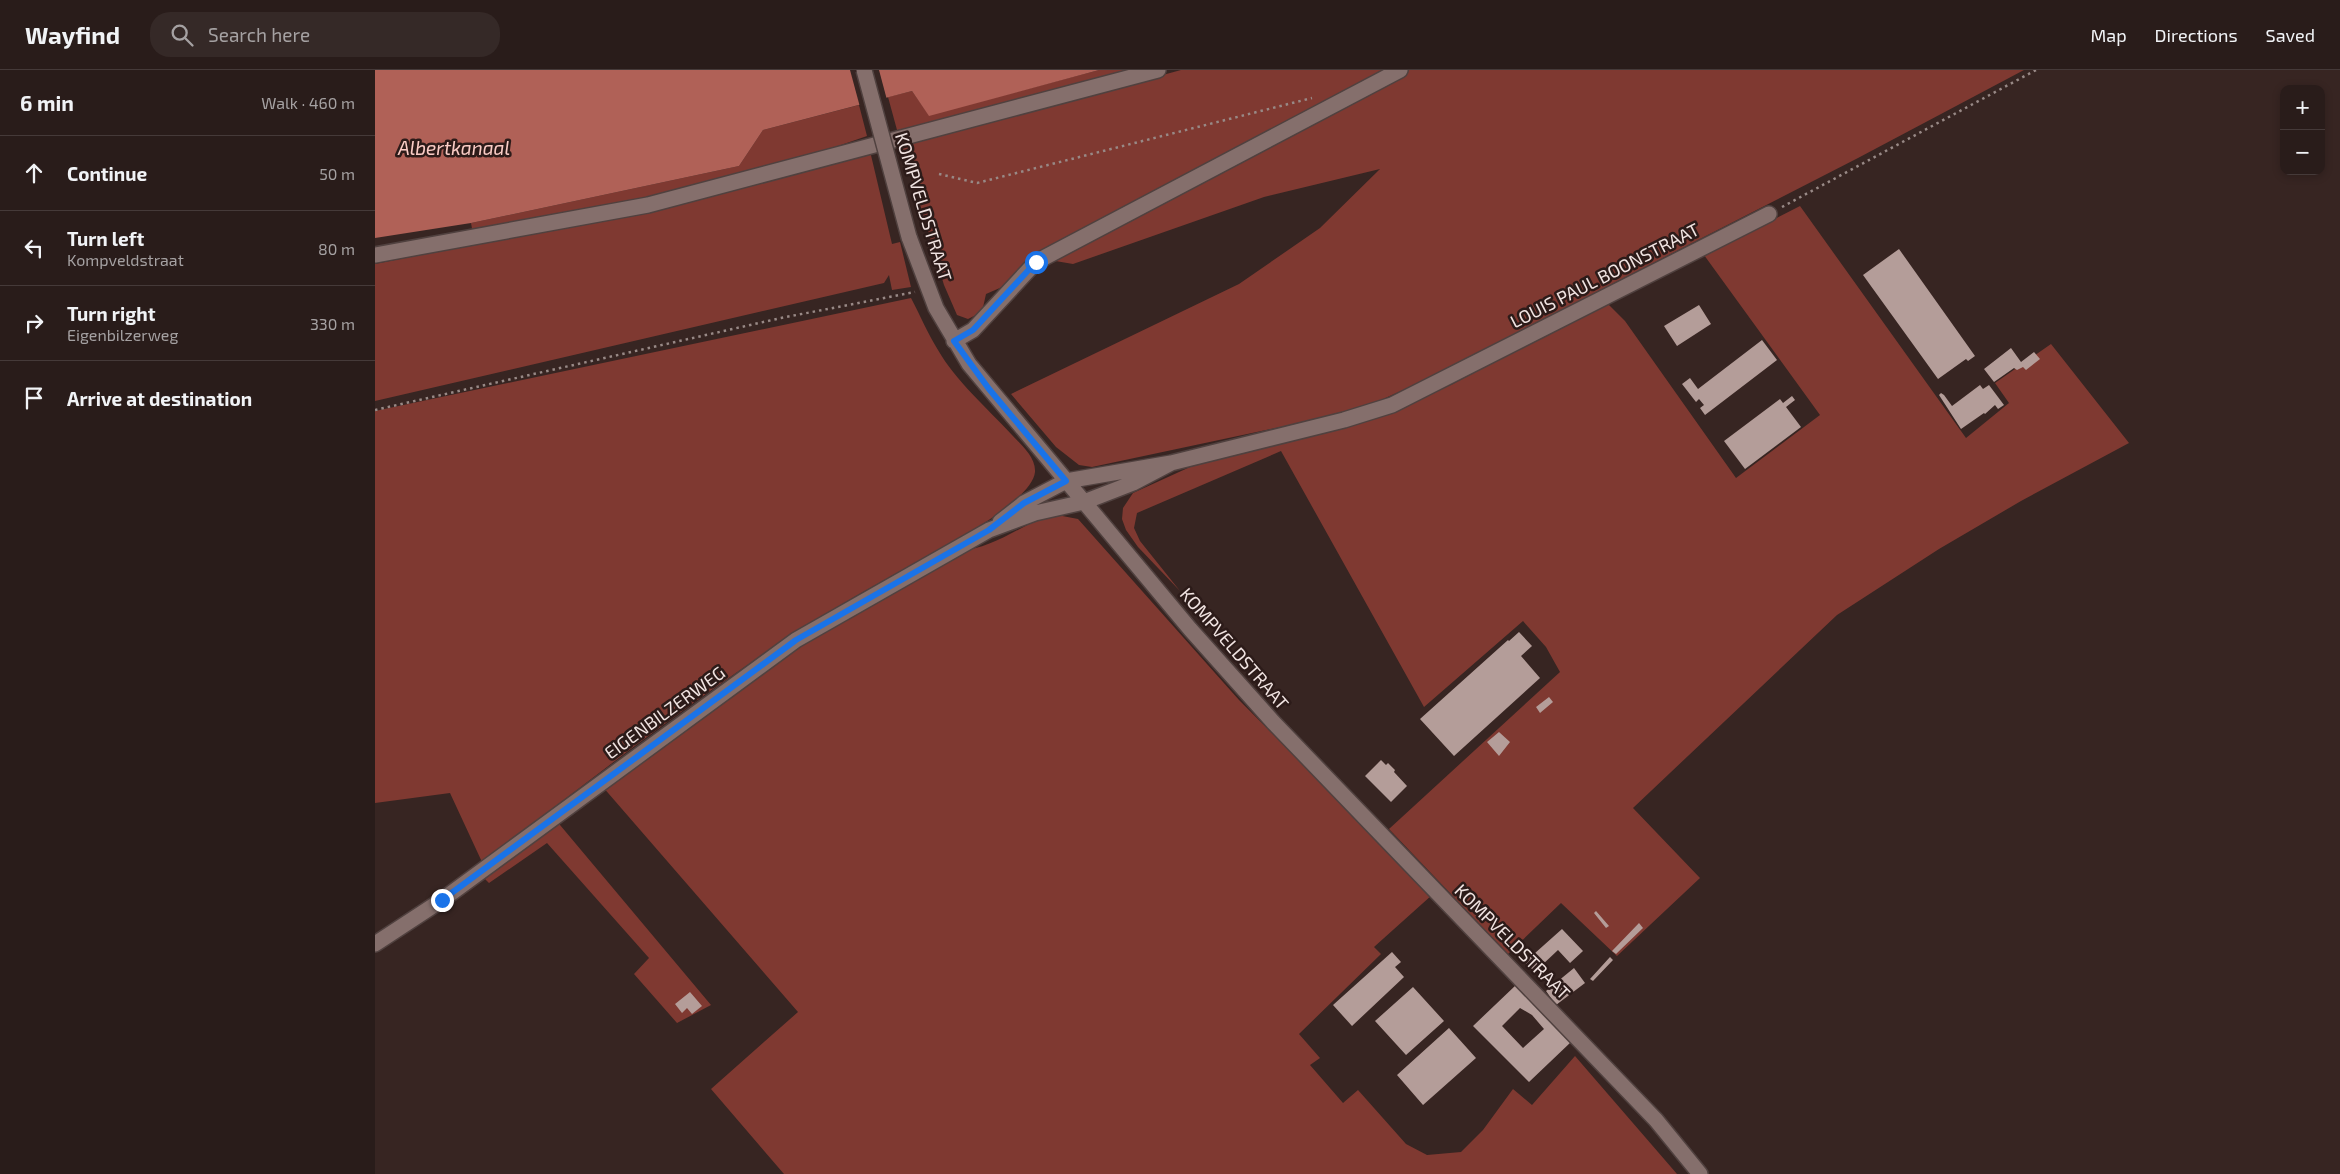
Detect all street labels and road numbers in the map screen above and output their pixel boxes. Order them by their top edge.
street label: KOMPVELDSTRAAT [891,130,957,284]
street label: LOUIS PAUL BOONSTRAAT [1506,218,1703,332]
street label: KOMPVELDSTRAAT [1176,583,1294,714]
street label: EIGENBILZERWEG [600,661,729,763]
street label: KOMPVELDSTRAAT [1450,879,1575,1004]

